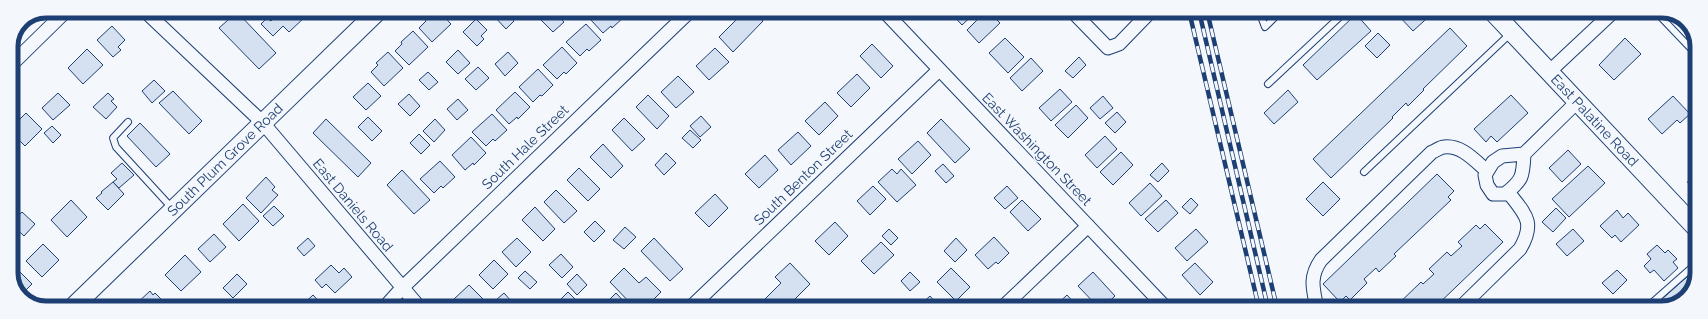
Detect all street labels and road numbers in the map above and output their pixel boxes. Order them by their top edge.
street label: East Palatine Road [1548,71,1642,170]
street label: East Washington Street [979,89,1095,209]
street label: South Plum Grove Road [164,100,286,219]
street label: South Hale Street [478,101,572,192]
street label: South Benton Street [750,126,856,228]
street label: East Daniels Road [310,155,396,255]

